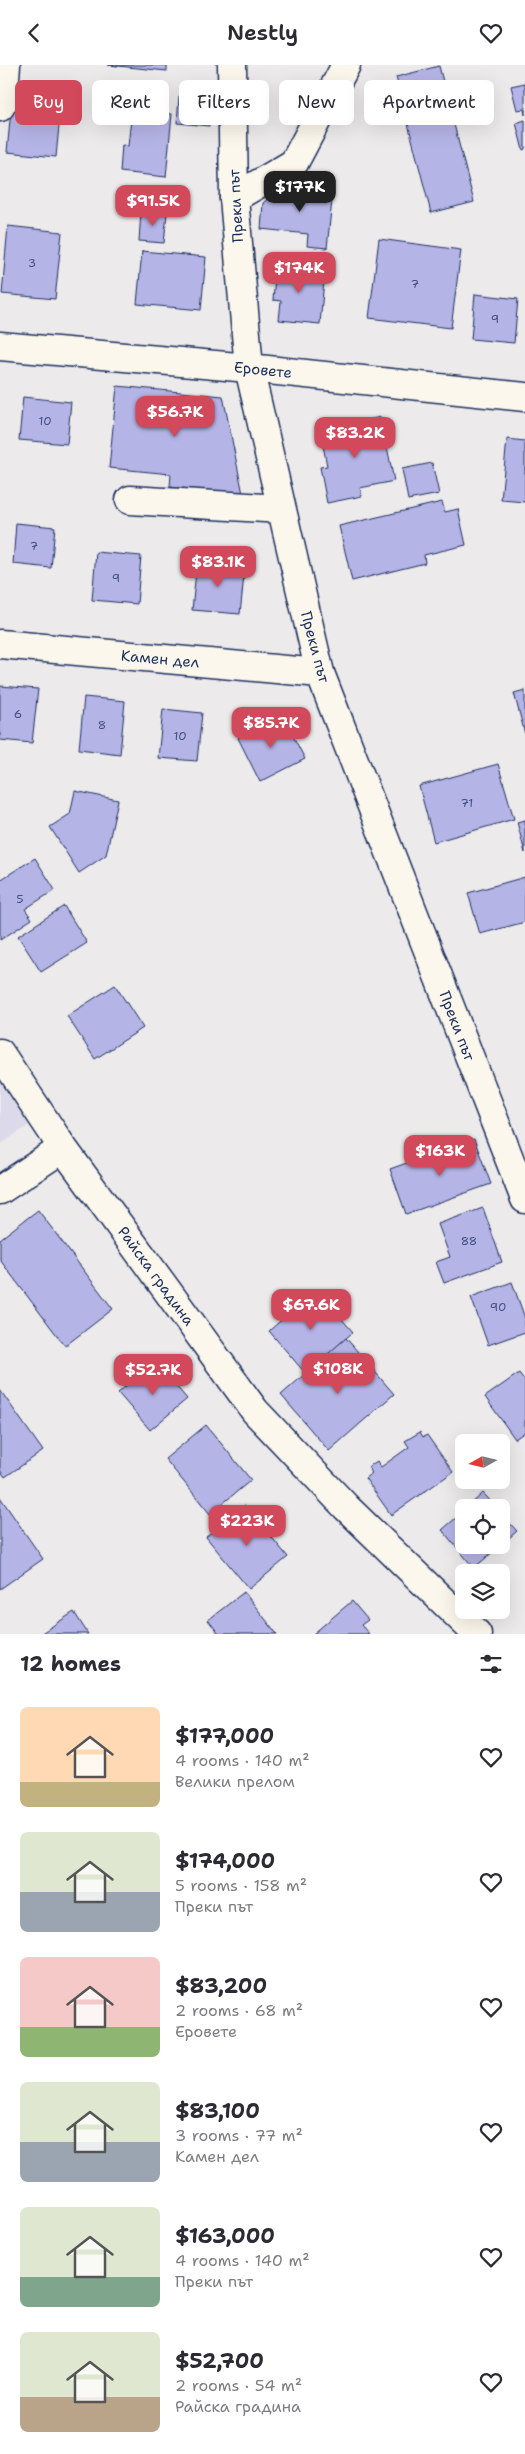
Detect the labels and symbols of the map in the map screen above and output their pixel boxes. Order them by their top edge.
street label: Преки път [224,169,248,243]
pin: $177K [265,171,335,213]
pin: $91.5K [112,185,194,227]
pin: $174K [264,251,334,294]
house number: 3 [28,255,36,271]
house number: 7 [411,276,419,292]
house number: 9 [491,311,499,327]
street label: Еровете [233,357,293,383]
pin: $56.7K [134,395,216,438]
house number: 10 [38,413,52,429]
pin: $83.2K [314,417,396,459]
house number: 7 [30,538,38,554]
pin: $83.1K [177,545,259,588]
house number: 9 [112,570,120,586]
street label: Преки път [296,609,334,685]
street label: Камен дел [120,646,201,672]
house number: 6 [14,706,22,722]
pin: $85.7K [230,707,312,749]
house number: 8 [98,717,106,733]
house number: 10 [173,728,187,744]
house number: 71 [461,795,473,811]
house number: 5 [16,891,24,907]
street label: Преки път [435,988,480,1064]
pin: $163K [405,1135,475,1177]
street label: Райска градина [113,1222,199,1330]
house number: 88 [461,1233,477,1249]
pin: $67.6K [270,1289,352,1331]
house number: 90 [490,1299,506,1315]
pin: $52.7K [112,1353,194,1396]
pin: $108K [303,1353,373,1395]
north arrow [455,1434,510,1489]
pin: $223K [212,1505,282,1547]

